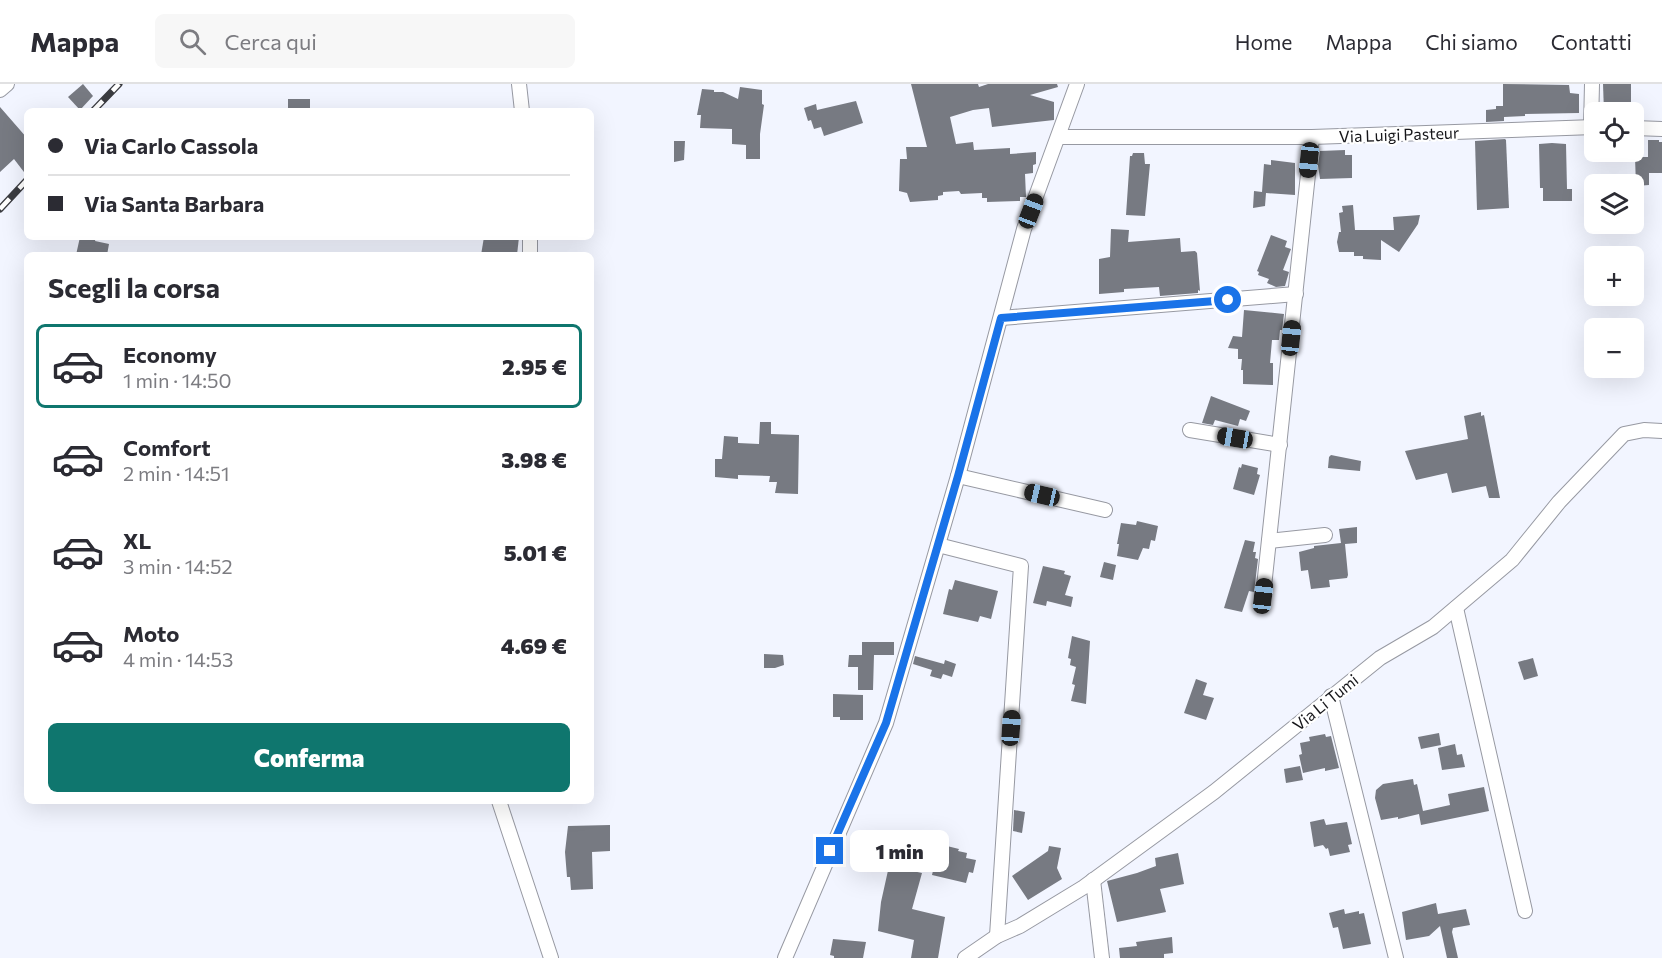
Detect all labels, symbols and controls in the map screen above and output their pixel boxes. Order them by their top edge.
search box [155,14,575,68]
text: Mappa [30,24,119,58]
icon: search [176,25,209,58]
text: Cerca qui [224,28,317,55]
text: Home [1235,29,1292,54]
text: Mappa [1325,29,1392,54]
text: Chi siamo [1425,29,1518,54]
text: Contatti [1551,29,1632,54]
map controls [1584,102,1644,378]
button: locate [1584,102,1644,162]
street label: Via Luigi Pasteur [1338,122,1460,146]
text: Via Carlo Cassola [84,132,258,159]
car [1298,141,1320,179]
button: layers [1584,174,1644,234]
text: Via Santa Barbara [84,190,264,217]
car [1016,191,1046,231]
button: + [1584,246,1644,306]
text: Scegli la corsa [48,271,220,304]
route start [1214,286,1241,313]
button: − [1584,318,1644,378]
car [1280,319,1302,357]
icon: car [51,339,105,393]
text: Economy [123,341,217,368]
text: 2.95 € [502,353,567,380]
text: 1 min · 14:50 [123,368,232,392]
car [1216,426,1254,450]
icon: car [51,432,105,486]
text: Comfort [123,434,211,461]
text: 3.98 € [501,446,567,473]
text: 2 min · 14:51 [123,461,230,485]
car [1022,482,1062,508]
icon: car [51,525,105,579]
text: XL [123,527,151,554]
text: 5.01 € [504,539,567,566]
text: 3 min · 14:52 [123,554,233,578]
car [1252,577,1274,615]
icon: car [51,618,105,672]
text: Moto [123,620,179,647]
text: 4.69 € [501,632,567,659]
text: 4 min · 14:53 [123,647,233,671]
street label: Via Li Tumi [1288,670,1362,734]
car [1001,709,1021,747]
button: Conferma [48,723,570,792]
callout: 1 min [851,830,950,872]
route end [816,837,843,864]
text: 1 min [875,839,924,863]

